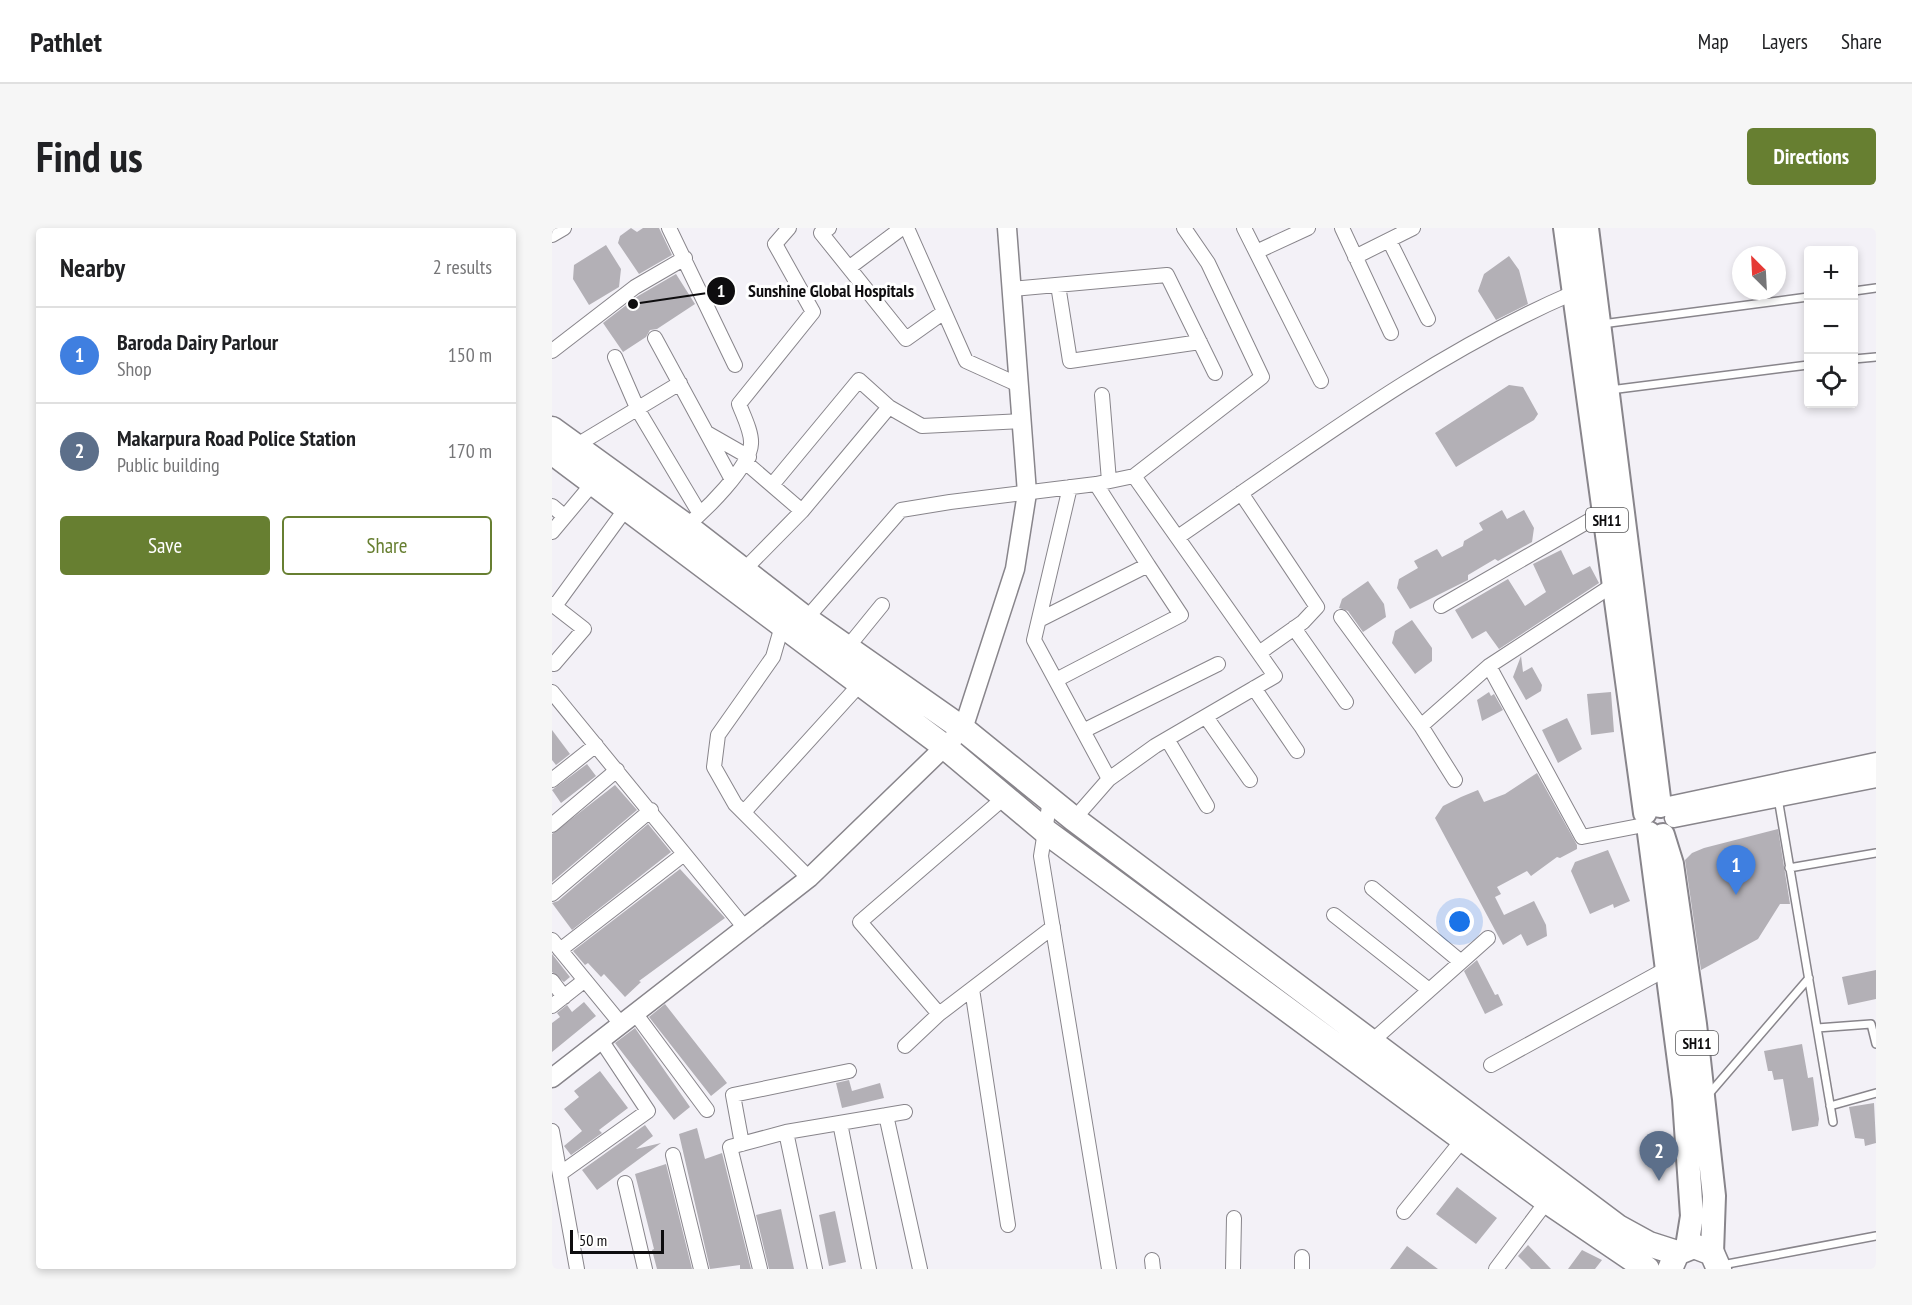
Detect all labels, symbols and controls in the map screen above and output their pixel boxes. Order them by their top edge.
text: Pathlet [30,23,102,60]
text: Map [1698,28,1729,55]
text: Layers [1762,28,1808,55]
text: Share [1841,28,1882,55]
button: Directions [1747,128,1876,185]
text: Find us [36,129,143,184]
north arrow [1732,246,1786,300]
map controls [1804,246,1858,408]
button: + [1804,246,1858,300]
text: Nearby [60,251,125,284]
text: 2 results [433,254,492,280]
callout: Sunshine Global Hospitals [706,273,926,309]
text: 1 [717,279,725,302]
text: Sunshine Global Hospitals [748,279,914,302]
button: − [1804,300,1858,354]
text: Baroda Dairy Parlour [117,328,278,356]
text: 1 [75,342,84,368]
text: 150 m [448,342,492,368]
button: locate [1804,354,1858,408]
text: Shop [117,356,152,382]
text: Makarpura Road Police Station [117,424,356,452]
text: 2 [75,438,84,464]
text: 170 m [448,438,492,464]
text: Public building [117,452,220,478]
road number: SH11 [1586,508,1628,532]
button: Save [60,516,270,575]
button: Share [282,516,492,575]
pin: 1 [1716,846,1756,895]
your location [1445,907,1474,936]
road number: SH11 [1676,1031,1718,1055]
pin: 2 [1640,1132,1678,1181]
scale bar [570,1227,664,1254]
text: 50 m [579,1230,607,1250]

